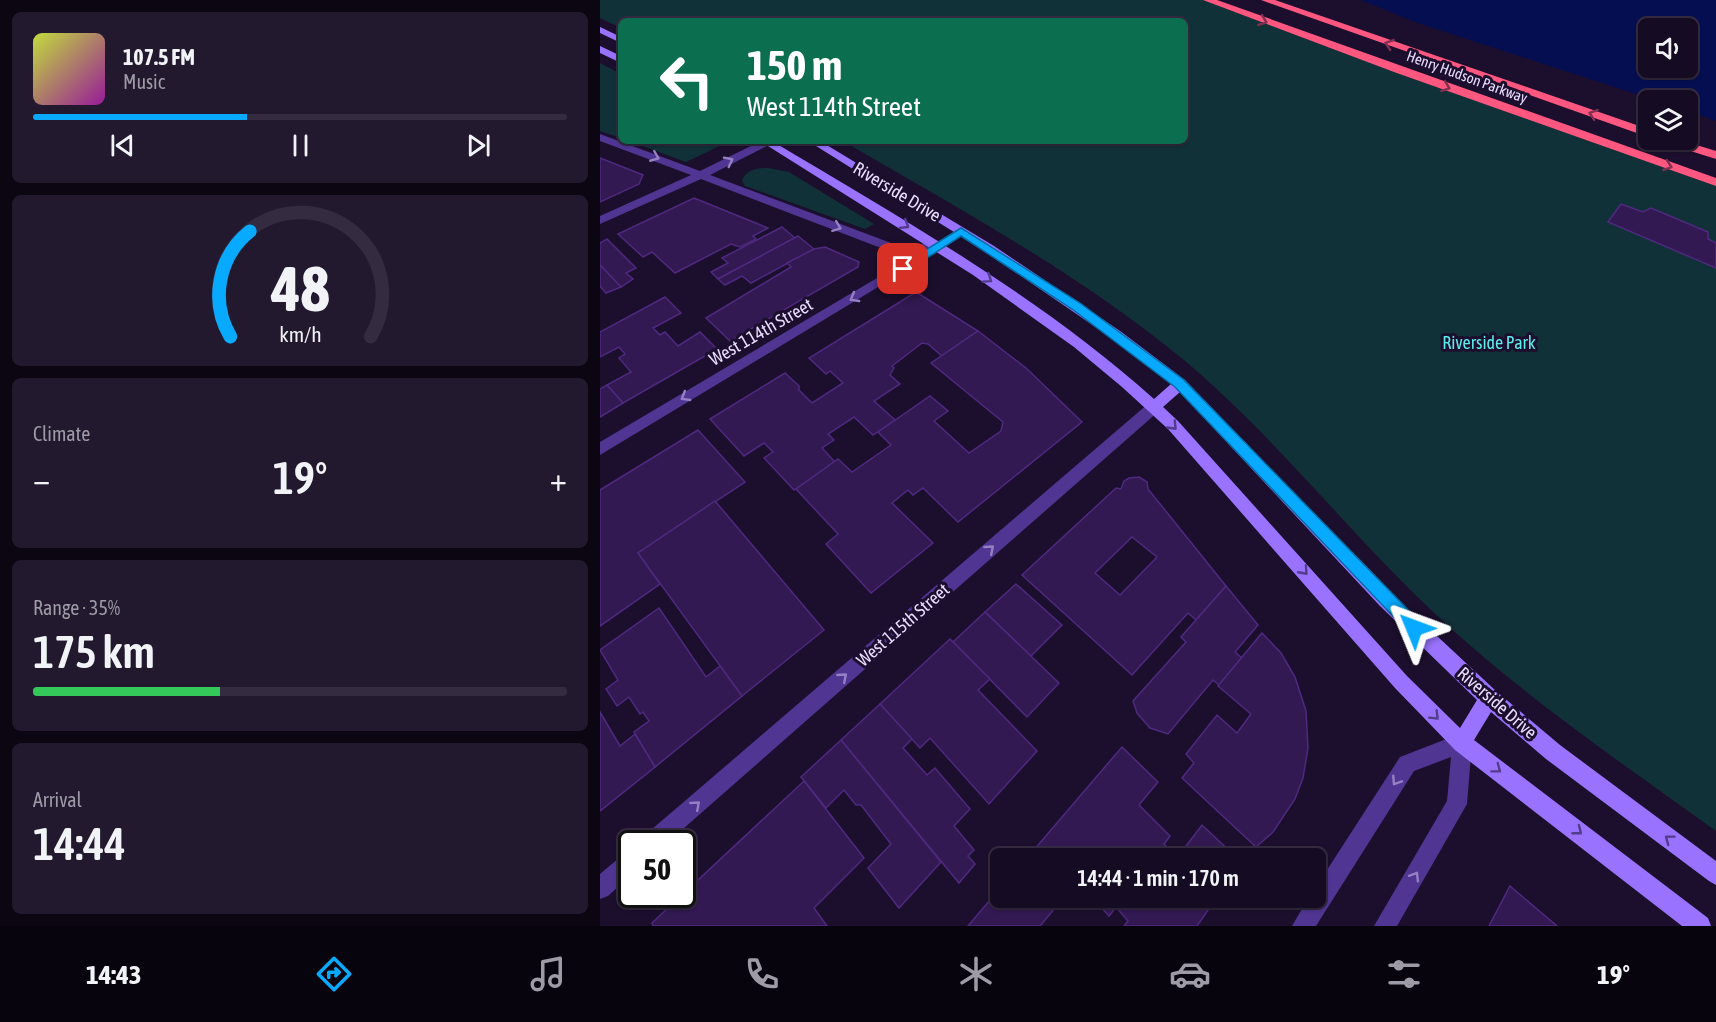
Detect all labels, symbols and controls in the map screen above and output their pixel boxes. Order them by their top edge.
one-way arrow [1257,13,1268,26]
map controls [1638,18,1698,150]
button: sound [1638,18,1698,78]
one-way arrow [1384,38,1395,51]
text: 150 m [747,41,842,89]
icon: left [648,42,726,120]
text: 107.5 FM [123,44,195,70]
street label: Henry Hudson Parkway [1404,47,1530,106]
text: Music [123,70,165,93]
one-way arrow [1440,80,1451,93]
button: layers [1638,90,1698,150]
text: West 114th Street [747,91,921,122]
one-way arrow [1588,109,1599,121]
icon: previous [106,129,139,162]
icon: pause [284,129,317,162]
icon: next [462,129,495,162]
one-way arrow [648,150,659,162]
one-way arrow [723,157,734,168]
street label: Riverside Drive [850,157,945,226]
one-way arrow [1662,158,1673,171]
one-way arrow [899,218,909,230]
one-way arrow [831,220,842,232]
pin [877,243,928,294]
icon: arrive [886,252,919,285]
text: 48 [270,253,329,324]
one-way arrow [982,272,992,284]
one-way arrow [849,291,860,302]
street label: West 114th Street [705,293,816,370]
text: km/h [279,323,321,348]
park label: Riverside Park [1442,332,1536,353]
one-way arrow [681,390,691,401]
one-way arrow [1166,419,1177,430]
text: Climate [33,422,90,445]
text: 19° [273,452,327,504]
text: − [33,460,50,498]
text: + [550,460,567,498]
one-way arrow [983,545,994,556]
one-way arrow [1297,564,1308,575]
street label: West 115th Street [852,579,953,671]
text: Range · 35% [33,596,120,619]
position arrow [1382,596,1446,660]
text: 175 km [33,626,155,678]
street label: Riverside Drive [1453,662,1541,743]
one-way arrow [836,673,847,684]
one-way arrow [1427,708,1438,719]
one-way arrow [1490,762,1501,773]
one-way arrow [1392,775,1403,786]
text: Arrival [33,788,82,811]
one-way arrow [689,801,699,812]
text: 14:44 [33,818,126,870]
one-way arrow [1571,823,1582,834]
speed limit sign: 50 [618,830,696,908]
one-way arrow [1665,835,1676,846]
text: 14:44 · 1 min · 170 m [1077,865,1239,891]
one-way arrow [1407,872,1419,882]
icon: directions [313,953,355,995]
icon: music [527,953,569,995]
icon: phone [741,953,783,995]
icon: climate [955,953,997,995]
icon: car [1169,953,1211,995]
icon: filters [1383,953,1425,995]
text: 14:43 [86,959,142,990]
text: 19° [1597,959,1630,990]

